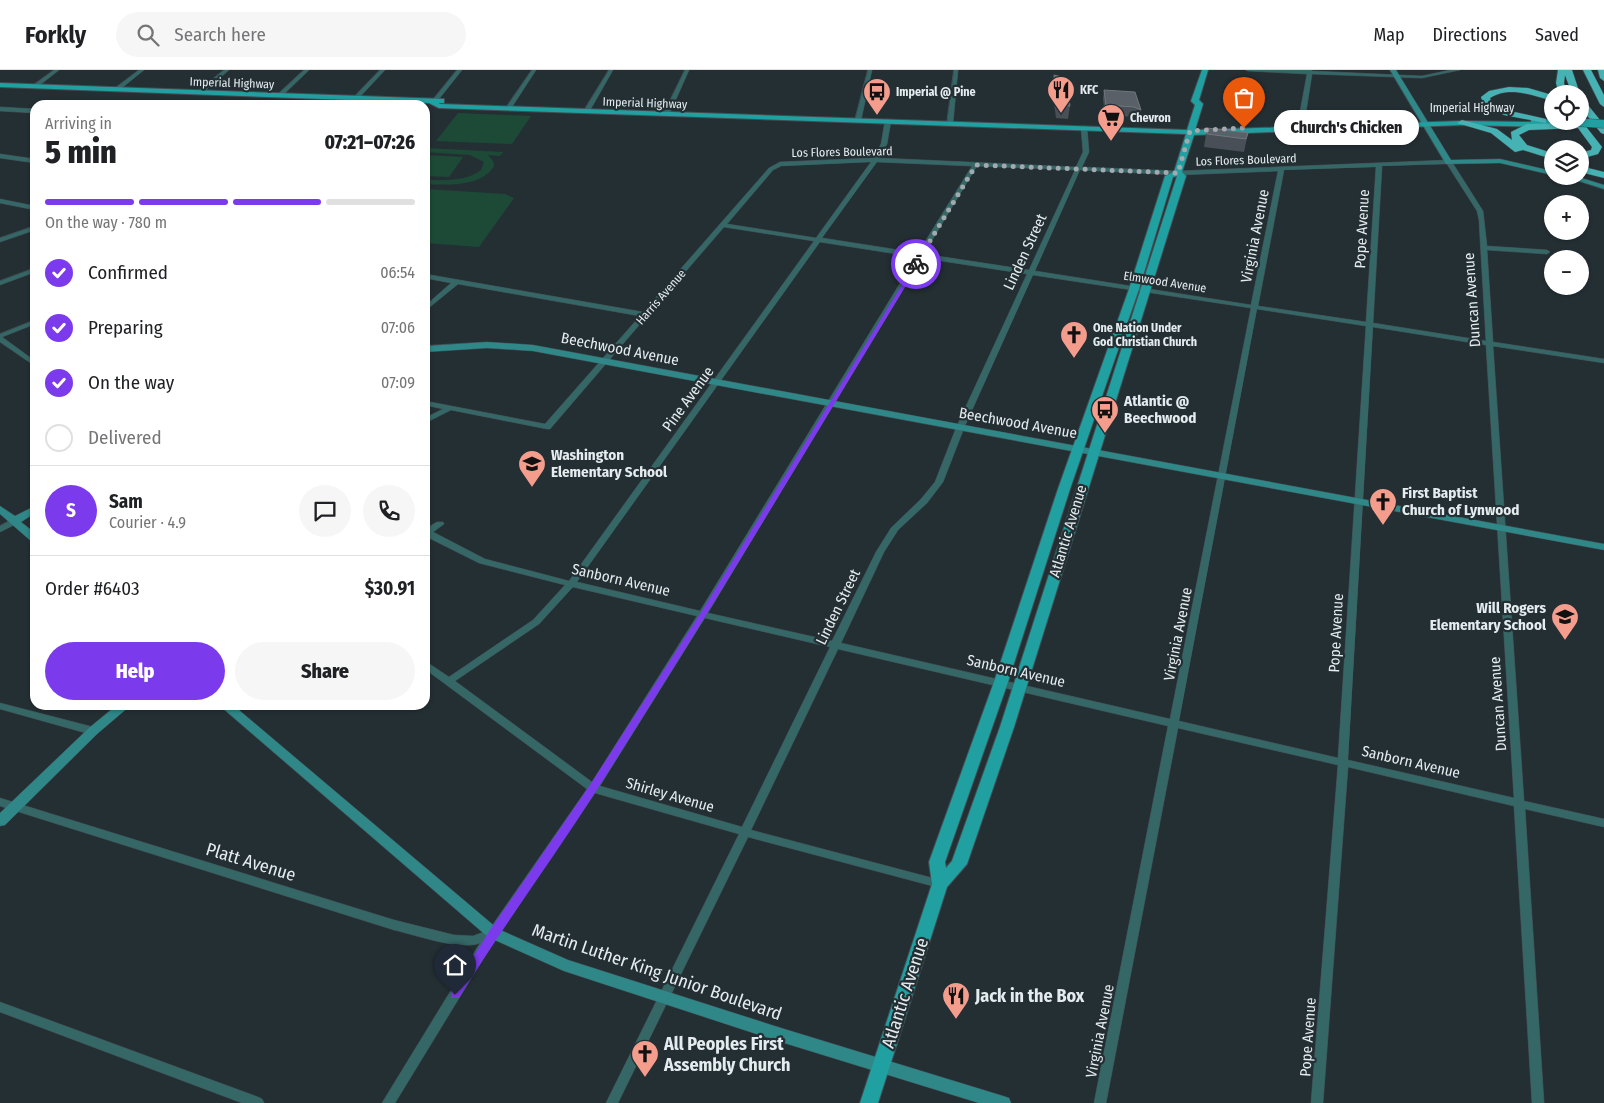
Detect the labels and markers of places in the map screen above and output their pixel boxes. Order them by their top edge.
restaurant icon: KFC [1046,75,1076,114]
bus stop icon: Imperial @ Pine [862,77,892,116]
pin [1223,77,1265,128]
place label: KFC [1080,83,1099,97]
place label: Imperial @ Pine [896,85,976,99]
supermarket icon: Chevron [1096,103,1126,142]
callout: Church's Chicken [1274,110,1419,146]
place label: Chevron [1130,111,1171,125]
church icon: One Nation Under God Christian Church [1059,320,1089,359]
place label: One Nation Under God Christian Church [1093,321,1197,349]
place label: Atlantic @ Beechwood [1123,392,1197,427]
bus stop icon: Atlantic @ Beechwood [1090,395,1120,434]
place label: Washington Elementary School [551,446,668,481]
school or university icon: Washington Elementary School [517,449,547,488]
place label: First Baptist Church of Lynwood [1402,484,1519,519]
church icon: First Baptist Church of Lynwood [1368,487,1398,526]
place label: Will Rogers Elementary School [1430,599,1547,634]
school or university icon: Will Rogers Elementary School [1550,602,1580,641]
pin [434,944,476,995]
restaurant icon: Jack in the Box [941,981,971,1020]
place label: Jack in the Box [974,985,1085,1007]
place label: All Peoples First Assembly Church [663,1033,791,1076]
church icon: All Peoples First Assembly Church [630,1039,660,1078]

